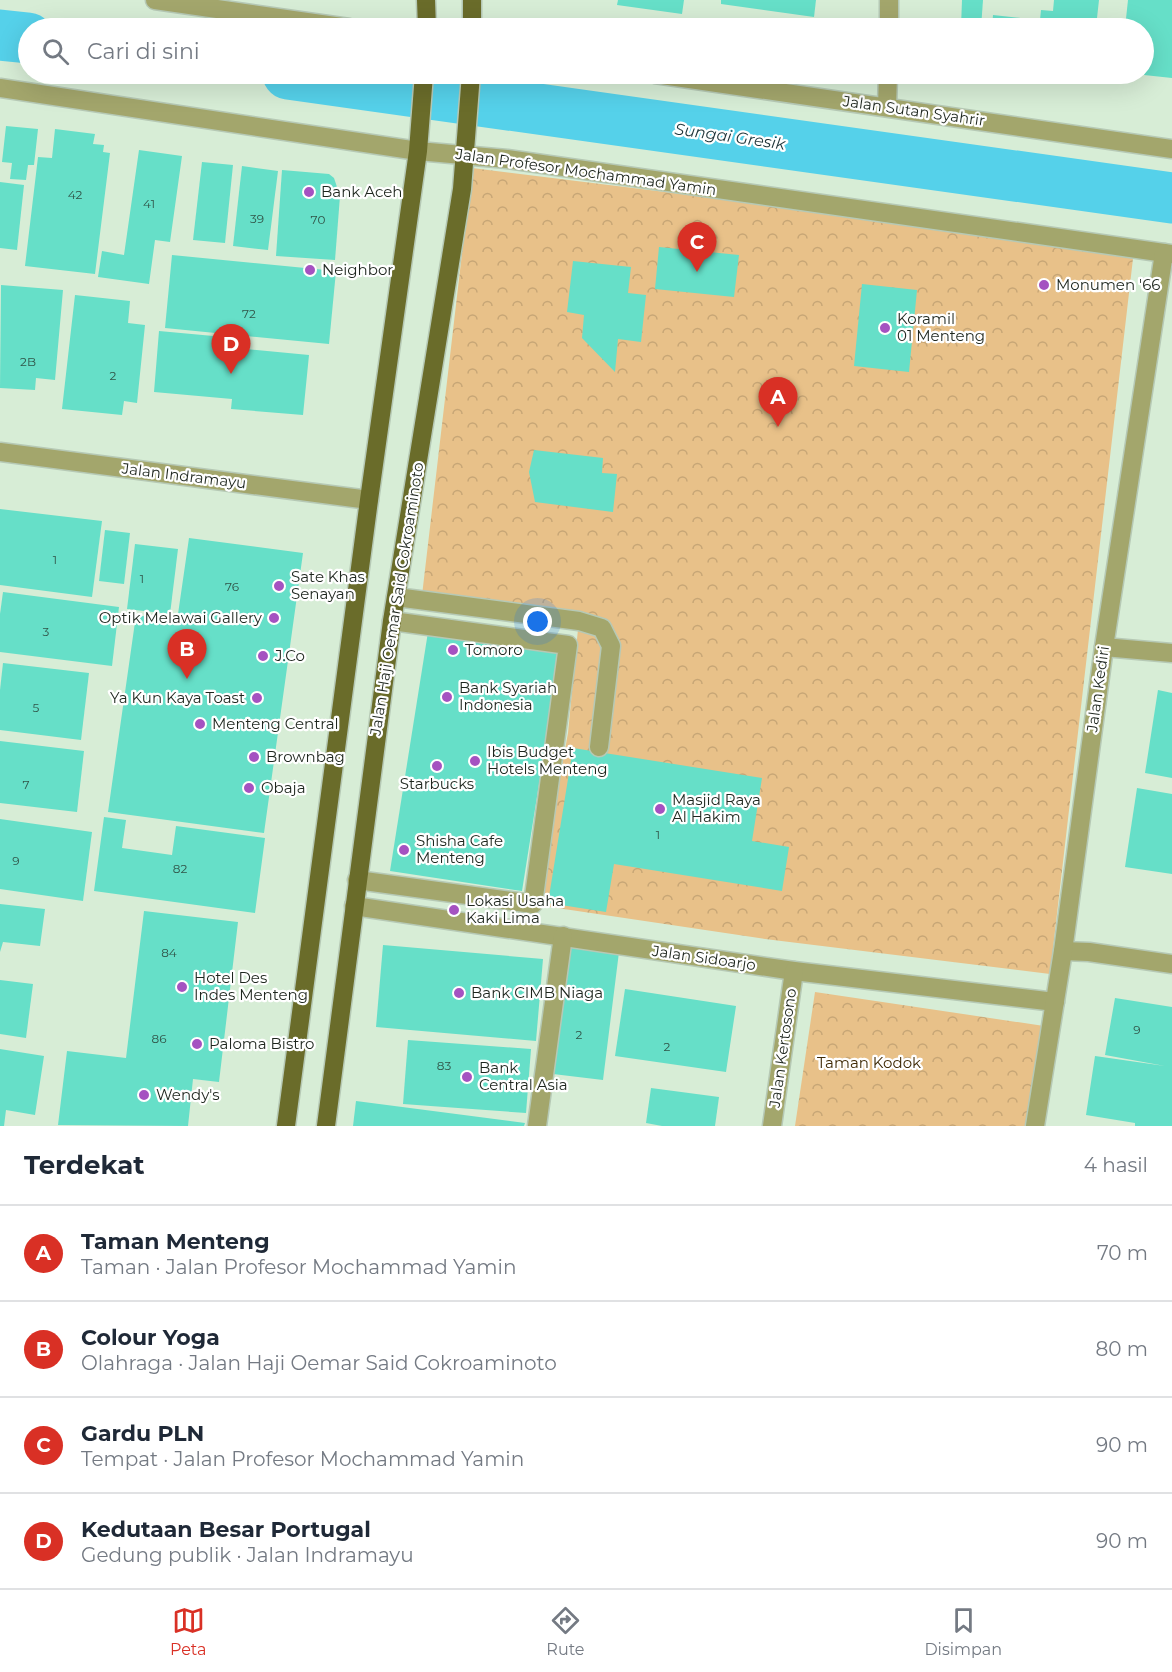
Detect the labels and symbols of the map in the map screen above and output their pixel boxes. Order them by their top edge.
street label: Jalan Sutan Syahrir [841,91,986,130]
water label: Sungai Gresik [673,119,788,154]
street label: Jalan Profesor Mochammad Yamin [454,144,718,199]
place label: Bank Aceh [321,182,402,201]
marker: Bank Aceh [302,185,316,199]
house number: 42 [68,187,83,202]
house number: 41 [143,196,155,211]
house number: 39 [250,211,264,226]
house number: 70 [311,212,325,227]
pin: C [678,222,716,272]
place label: Neighbor [322,260,393,279]
marker: Neighbor [303,263,317,277]
place label: Monumen '66 [1056,275,1160,294]
marker: Monumen '66 [1037,278,1051,292]
house number: 72 [242,306,256,321]
place label: Koramil 01 Menteng [897,309,985,345]
marker: Koramil 01 Menteng [878,321,892,335]
pin: D [212,324,250,374]
house number: 2B [20,354,36,369]
house number: 2 [110,368,117,383]
pin: A [758,378,798,427]
street label: Jalan Indramayu [120,458,247,493]
street label: Jalan Haji Oemar Said Cokroaminoto [365,461,428,738]
house number: 1 [53,552,57,567]
place label: Sate Khas Senayan [291,567,365,603]
house number: 1 [140,571,144,586]
house number: 76 [225,579,239,594]
marker: Sate Khas Senayan [272,579,286,593]
your location [523,607,552,636]
place label: Optik Melawai Gallery [99,608,263,627]
marker: Optik Melawai Gallery [267,611,281,625]
house number: 3 [43,624,50,639]
pin: B [168,630,207,679]
place label: Tomoro [465,640,523,659]
marker: Tomoro [446,643,460,657]
street label: Jalan Kediri [1082,645,1113,734]
place label: J.Co [274,646,305,665]
marker: J.Co [256,649,270,663]
place label: Bank Syariah Indonesia [459,678,557,714]
place label: Ya Kun Kaya Toast [110,688,245,707]
marker: Bank Syariah Indonesia [440,690,454,704]
marker: Ya Kun Kaya Toast [250,691,264,705]
house number: 5 [33,700,40,715]
place label: Menteng Central [212,714,339,733]
marker: Menteng Central [193,717,207,731]
place label: Ibis Budget Hotels Menteng [487,742,608,778]
place label: Brownbag [266,747,345,766]
marker: Brownbag [247,750,261,764]
marker: Ibis Budget Hotels Menteng [468,754,482,768]
marker: Starbucks [430,759,444,773]
place label: Starbucks [400,774,474,793]
house number: 7 [22,777,30,792]
place label: Obaja [261,778,306,797]
marker: Obaja [242,781,256,795]
place label: Masjid Raya Al Hakim [672,790,761,826]
marker: Masjid Raya Al Hakim [653,802,667,816]
house number: 1 [656,827,660,842]
place label: Shisha Cafe Menteng [416,831,503,867]
marker: Shisha Cafe Menteng [397,843,411,857]
house number: 9 [12,853,20,868]
house number: 82 [173,861,187,876]
place label: Lokasi Usaha Kaki Lima [466,891,564,927]
marker: Lokasi Usaha Kaki Lima [447,903,461,917]
street label: Jalan Sidoarjo [650,941,757,974]
house number: 84 [161,945,177,960]
place label: Hotel Des Indes Menteng [194,968,308,1004]
marker: Hotel Des Indes Menteng [175,980,189,994]
place label: Bank CIMB Niaga [471,983,603,1002]
marker: Bank CIMB Niaga [452,986,466,1000]
street label: Jalan Kertosono [765,987,800,1110]
house number: 9 [1133,1022,1141,1037]
house number: 2 [576,1027,583,1042]
house number: 86 [152,1031,166,1046]
place label: Paloma Bistro [209,1034,315,1053]
marker: Paloma Bistro [190,1037,204,1051]
house number: 2 [664,1039,671,1054]
park label: Taman Kodok [817,1053,921,1072]
house number: 83 [437,1058,451,1073]
place label: Bank Central Asia [479,1058,568,1094]
marker: Bank Central Asia [460,1070,474,1084]
place label: Wendy's [156,1085,220,1104]
marker: Wendy's [137,1088,151,1102]

